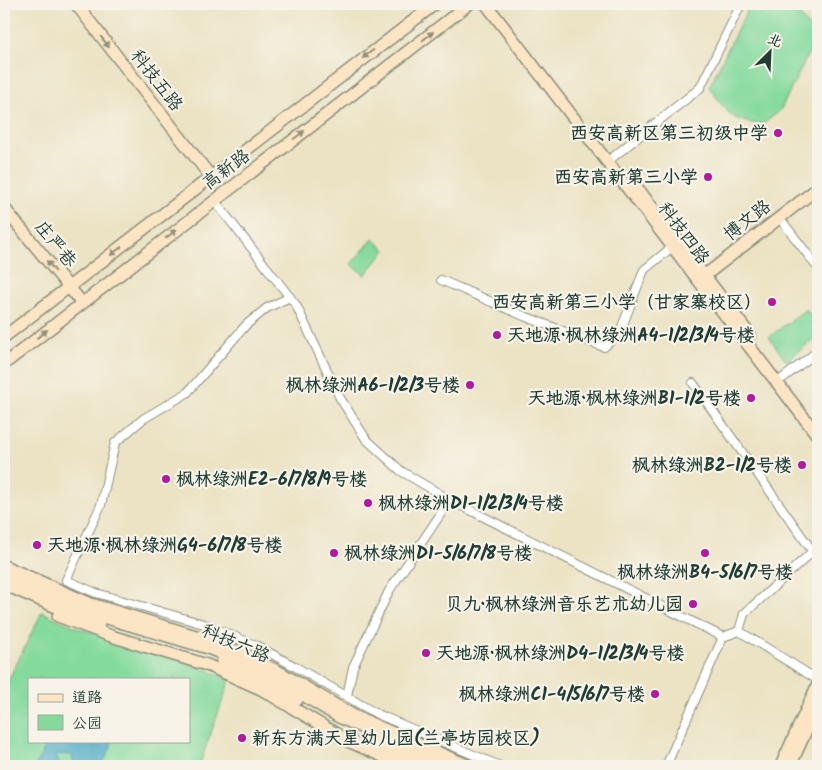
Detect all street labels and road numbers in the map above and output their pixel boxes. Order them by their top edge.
street label: 科技五路 [122,44,189,118]
street label: 高新路 [197,142,257,198]
street label: 博文路 [718,193,778,249]
street label: 科技四路 [650,196,716,271]
street label: 庄严巷 [27,215,83,275]
street label: 科技六路 [197,617,274,672]

